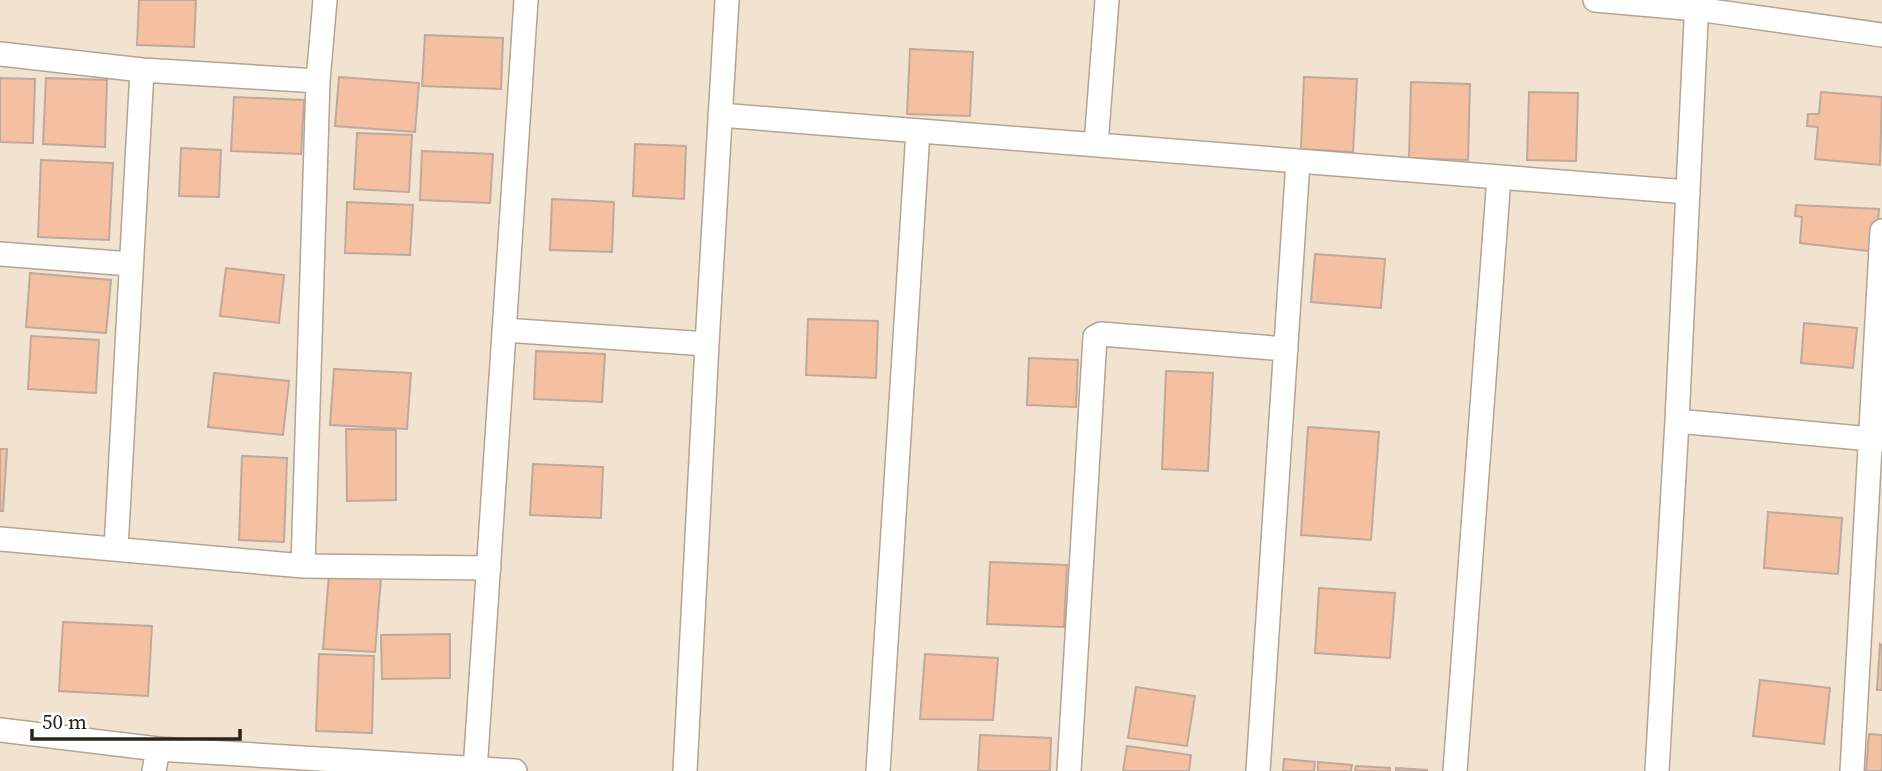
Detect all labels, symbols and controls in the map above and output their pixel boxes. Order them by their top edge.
scale bar [32,698,240,742]
text: 50 m [42,707,87,736]

